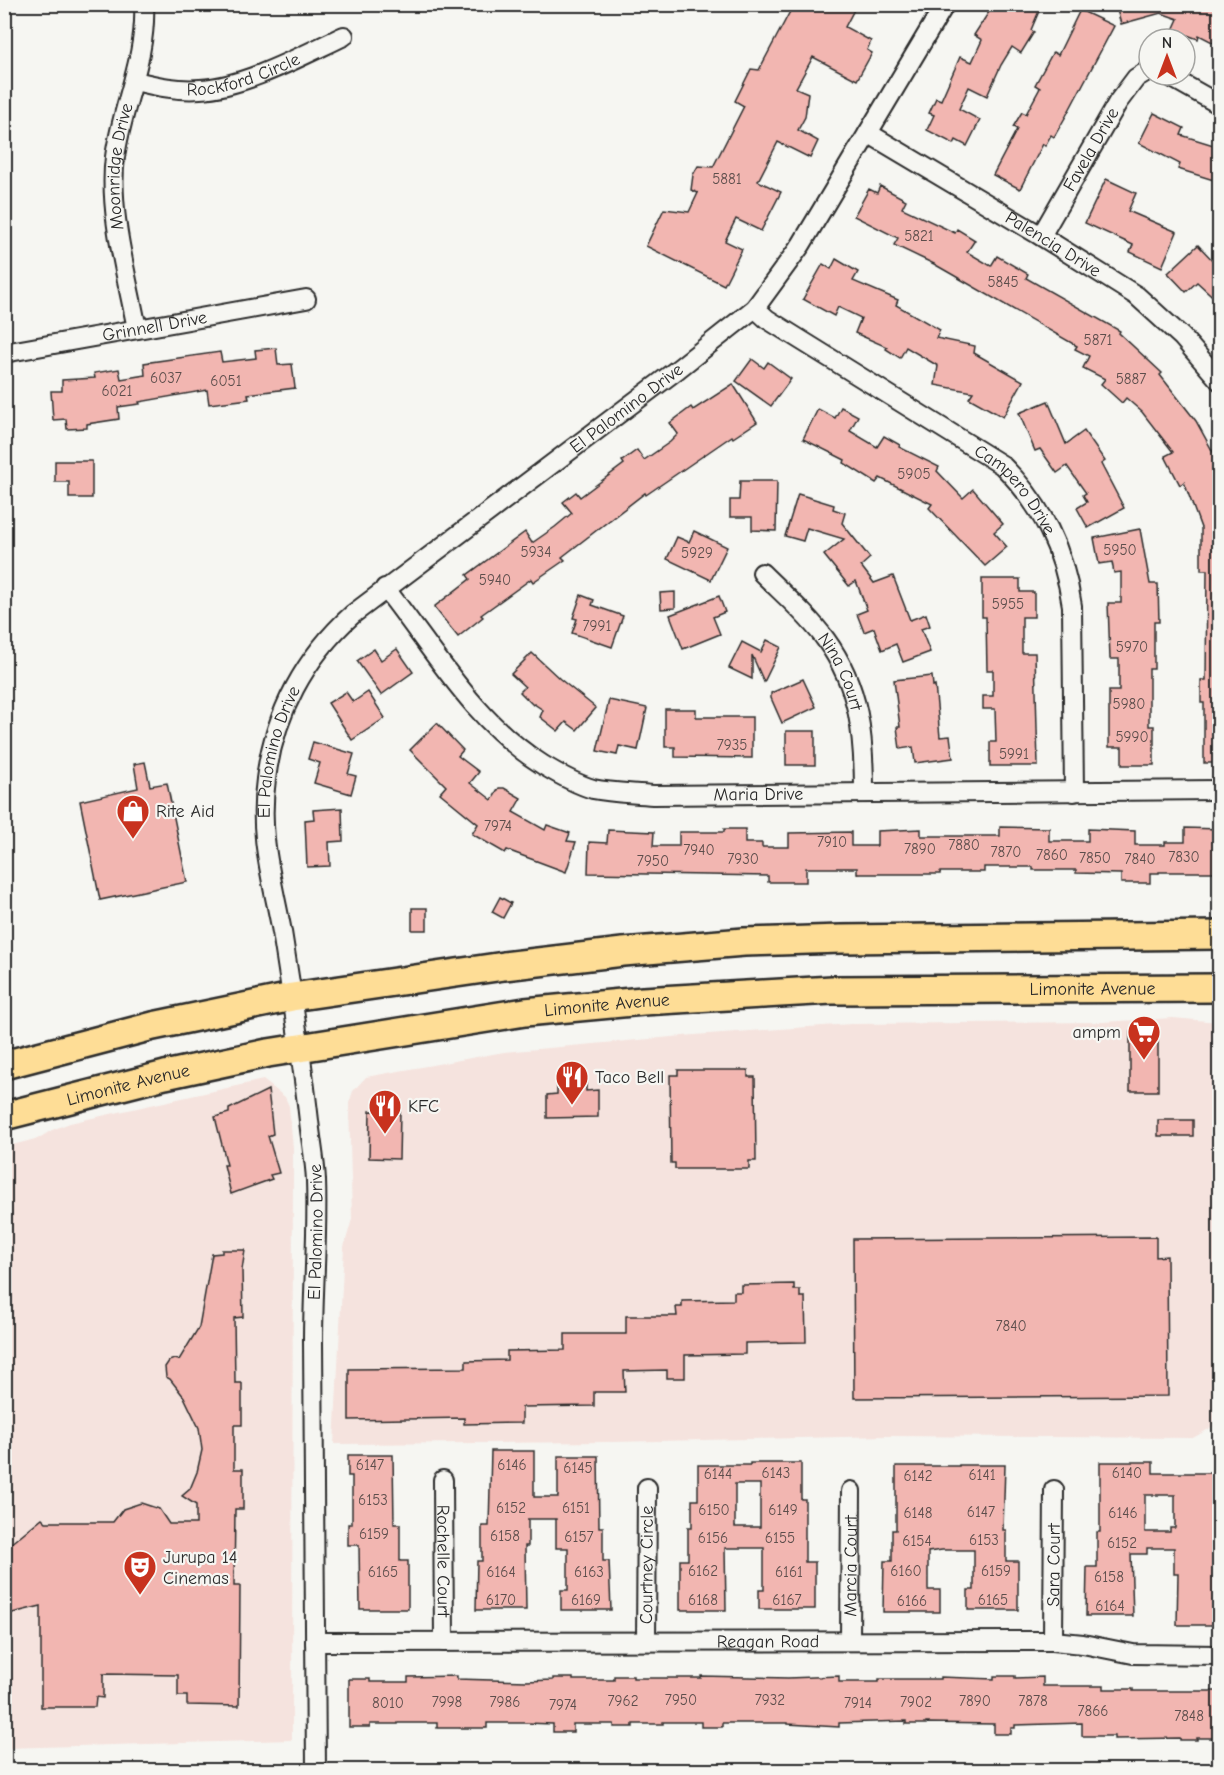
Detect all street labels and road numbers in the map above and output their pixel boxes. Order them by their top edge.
street label: Rockford Circle [187,49,303,101]
street label: Moonridge Drive [103,101,138,231]
street label: Favela Drive [1059,104,1124,195]
street label: Palencia Drive [1001,207,1105,282]
street label: Grinnell Drive [101,307,209,346]
street label: El Palomino Drive [566,359,687,458]
street label: Campero Drive [970,440,1060,538]
street label: Nina Court [813,629,867,713]
street label: El Palomino Drive [254,682,305,818]
street label: Maria Drive [713,784,803,805]
street label: Limonite Avenue [1029,978,1156,1000]
street label: Limonite Avenue [543,989,670,1021]
street label: Limonite Avenue [64,1060,192,1111]
street label: El Palomino Drive [304,1163,327,1301]
street label: Rochelle Court [432,1505,454,1618]
street label: Courtney Circle [636,1506,658,1624]
street label: Marcia Court [840,1514,862,1617]
street label: Sara Court [1043,1522,1065,1607]
street label: Reagan Road [717,1631,819,1652]

